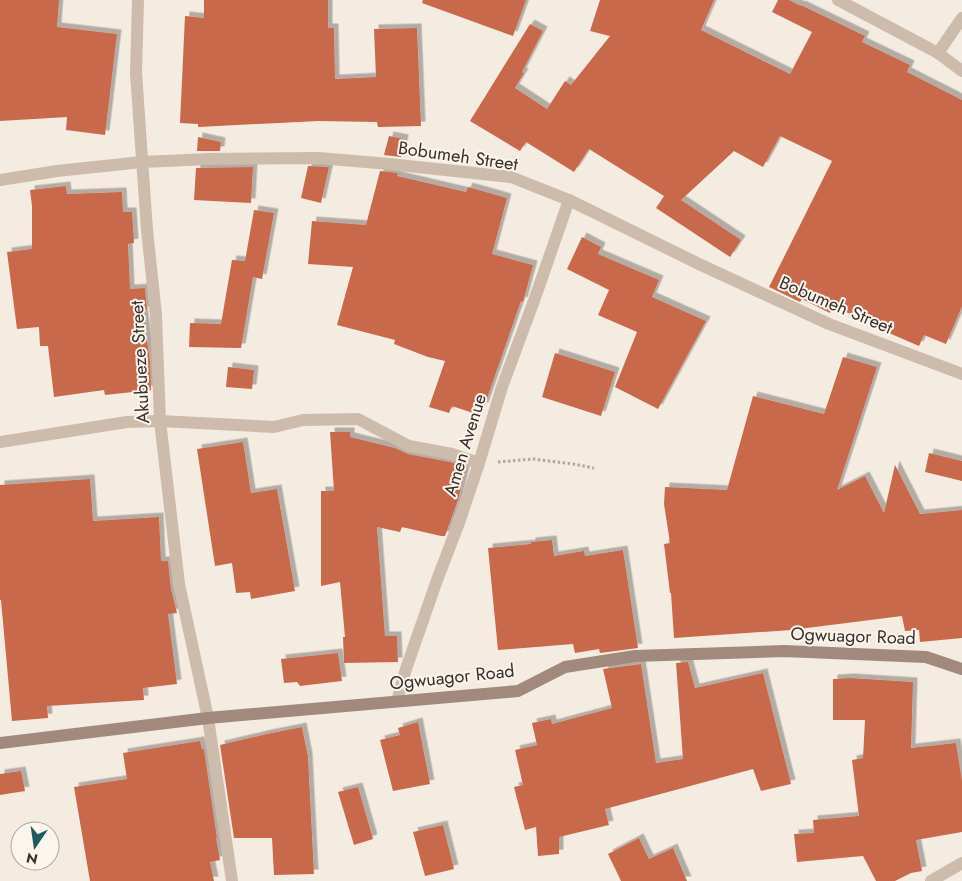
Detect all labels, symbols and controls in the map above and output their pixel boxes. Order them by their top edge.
street label: Bobumeh Street [396,135,520,177]
street label: Bobumeh Street [775,269,897,341]
street label: Akubueze Street [124,299,156,424]
street label: Amen Avenue [437,390,493,500]
street label: Ogwuagor Road [790,621,916,651]
street label: Ogwuagor Road [388,658,516,696]
north arrow [10,821,60,871]
text: N [24,848,40,870]

